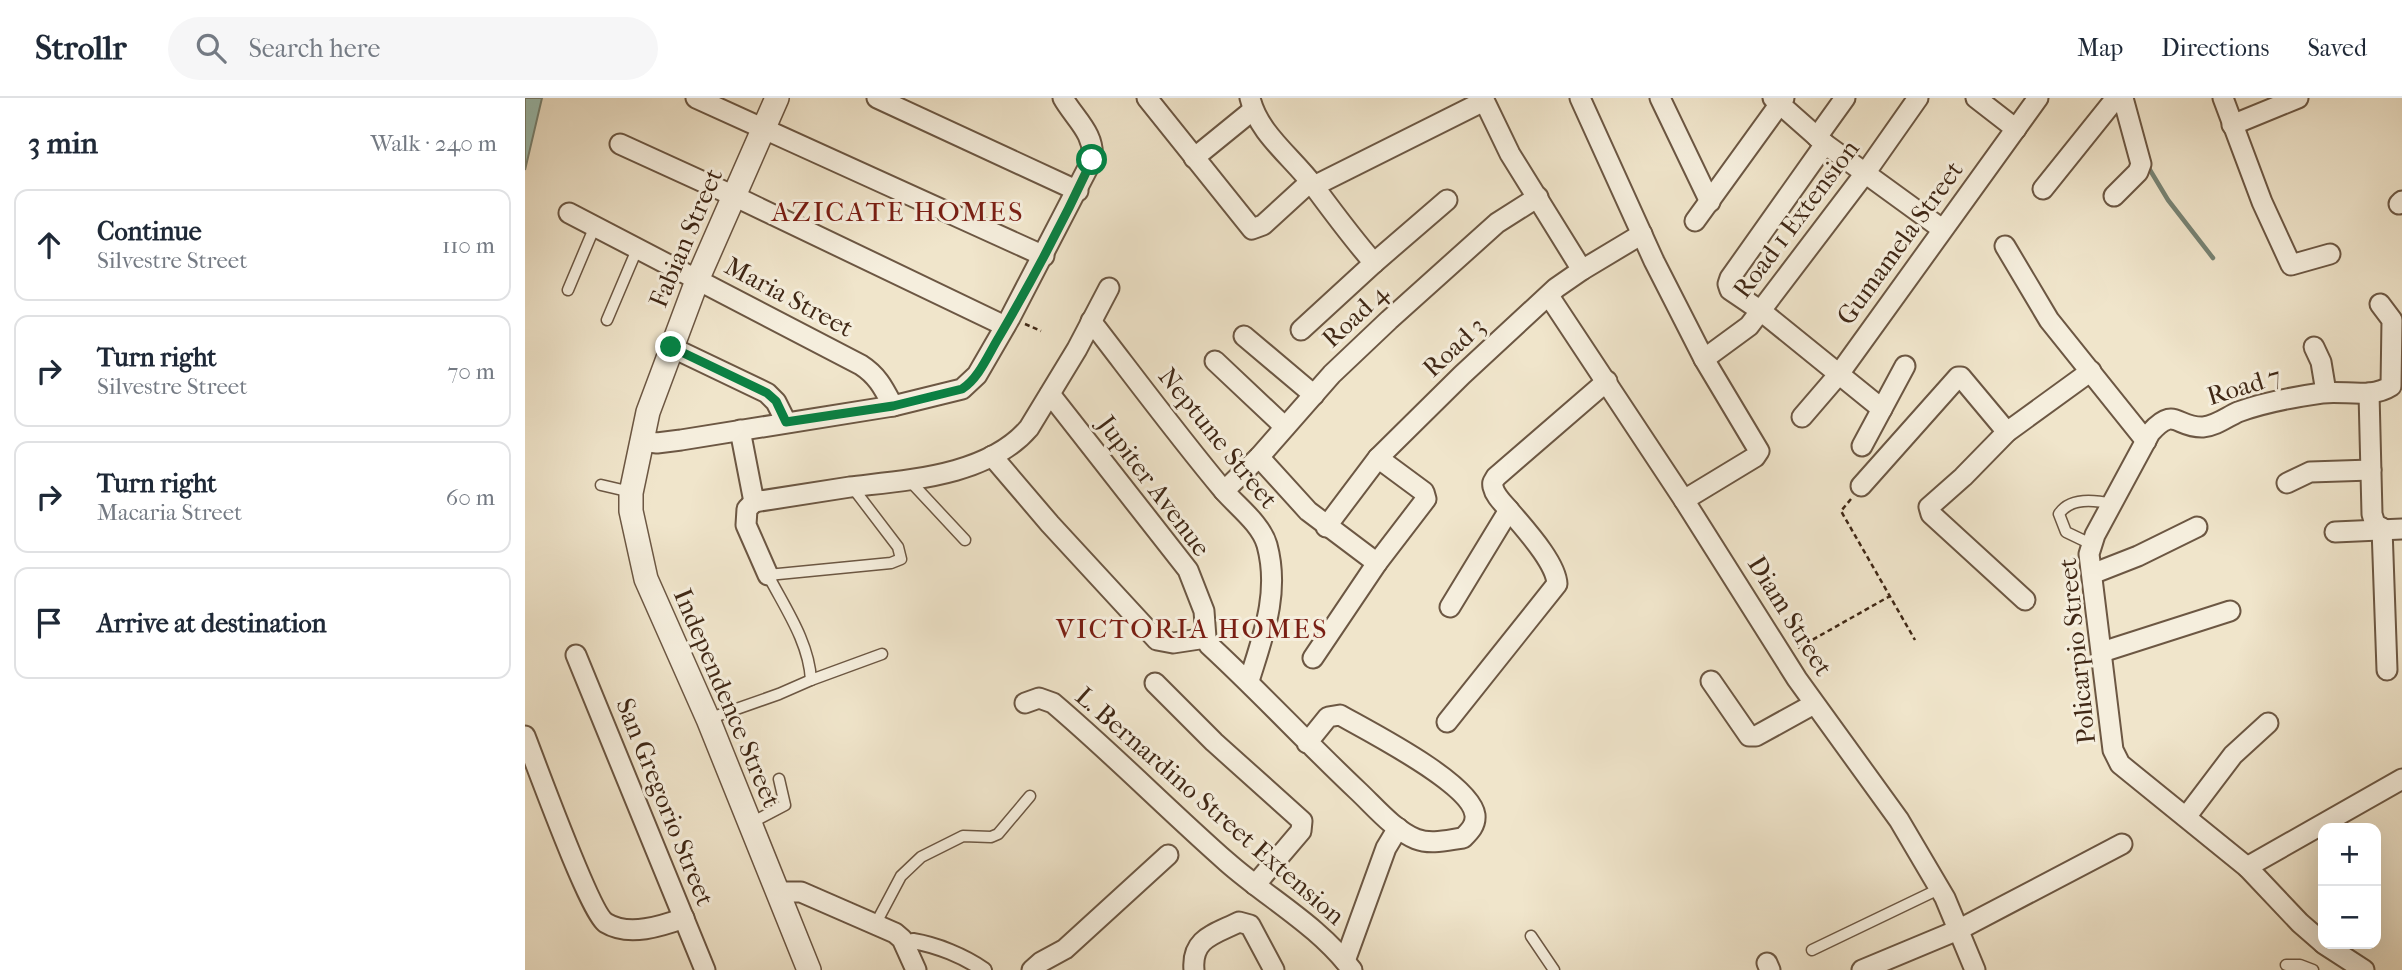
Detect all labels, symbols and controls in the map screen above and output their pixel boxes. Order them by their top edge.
search box [168,17,658,80]
text: Strollr [35,29,126,68]
icon: search [192,29,230,67]
text: Search here [248,33,380,64]
text: Map [2077,34,2123,62]
text: Directions [2161,34,2269,62]
text: Saved [2307,34,2367,62]
text: 3 min [28,126,98,161]
text: Walk · 240 m [370,130,497,157]
street label: Road 1 Extension [1726,134,1866,304]
route start [1076,144,1107,175]
street label: Gumamela Street [1830,155,1970,331]
street label: Fabian Street [643,163,730,312]
district label: AZICATE HOMES [771,195,1024,228]
text: Continue [97,216,202,247]
icon: ahead [30,226,68,264]
text: 110 m [442,232,495,259]
text: Silvestre Street [97,247,247,274]
street label: Maria Street [720,250,859,344]
street label: Road 4 [1316,277,1395,354]
street label: Road 3 [1416,310,1492,384]
route end [655,331,686,362]
text: Turn right [97,342,217,373]
icon: right [30,352,68,390]
text: 70 m [447,358,495,385]
street label: Road 7 [2203,360,2285,412]
street label: Neptune Street [1152,361,1285,515]
text: Silvestre Street [97,373,247,400]
street label: Jupiter Avenue [1090,408,1217,563]
text: Turn right [97,468,217,499]
icon: right [30,478,68,516]
text: 60 m [446,484,495,511]
text: Macaria Street [97,499,242,526]
street label: Diam Street [1741,550,1839,682]
street label: Policarpio Street [2052,556,2102,746]
street label: Independence Street [667,584,787,813]
icon: arrive [30,604,68,642]
text: Arrive at destination [97,608,327,639]
district label: VICTORIA HOMES [1055,612,1328,645]
street label: L. Bernardino Street Extension [1069,681,1351,931]
street label: San Gregorio Street [609,694,721,911]
map controls [2318,823,2381,949]
button: + [2318,823,2381,886]
button: − [2318,886,2381,949]

